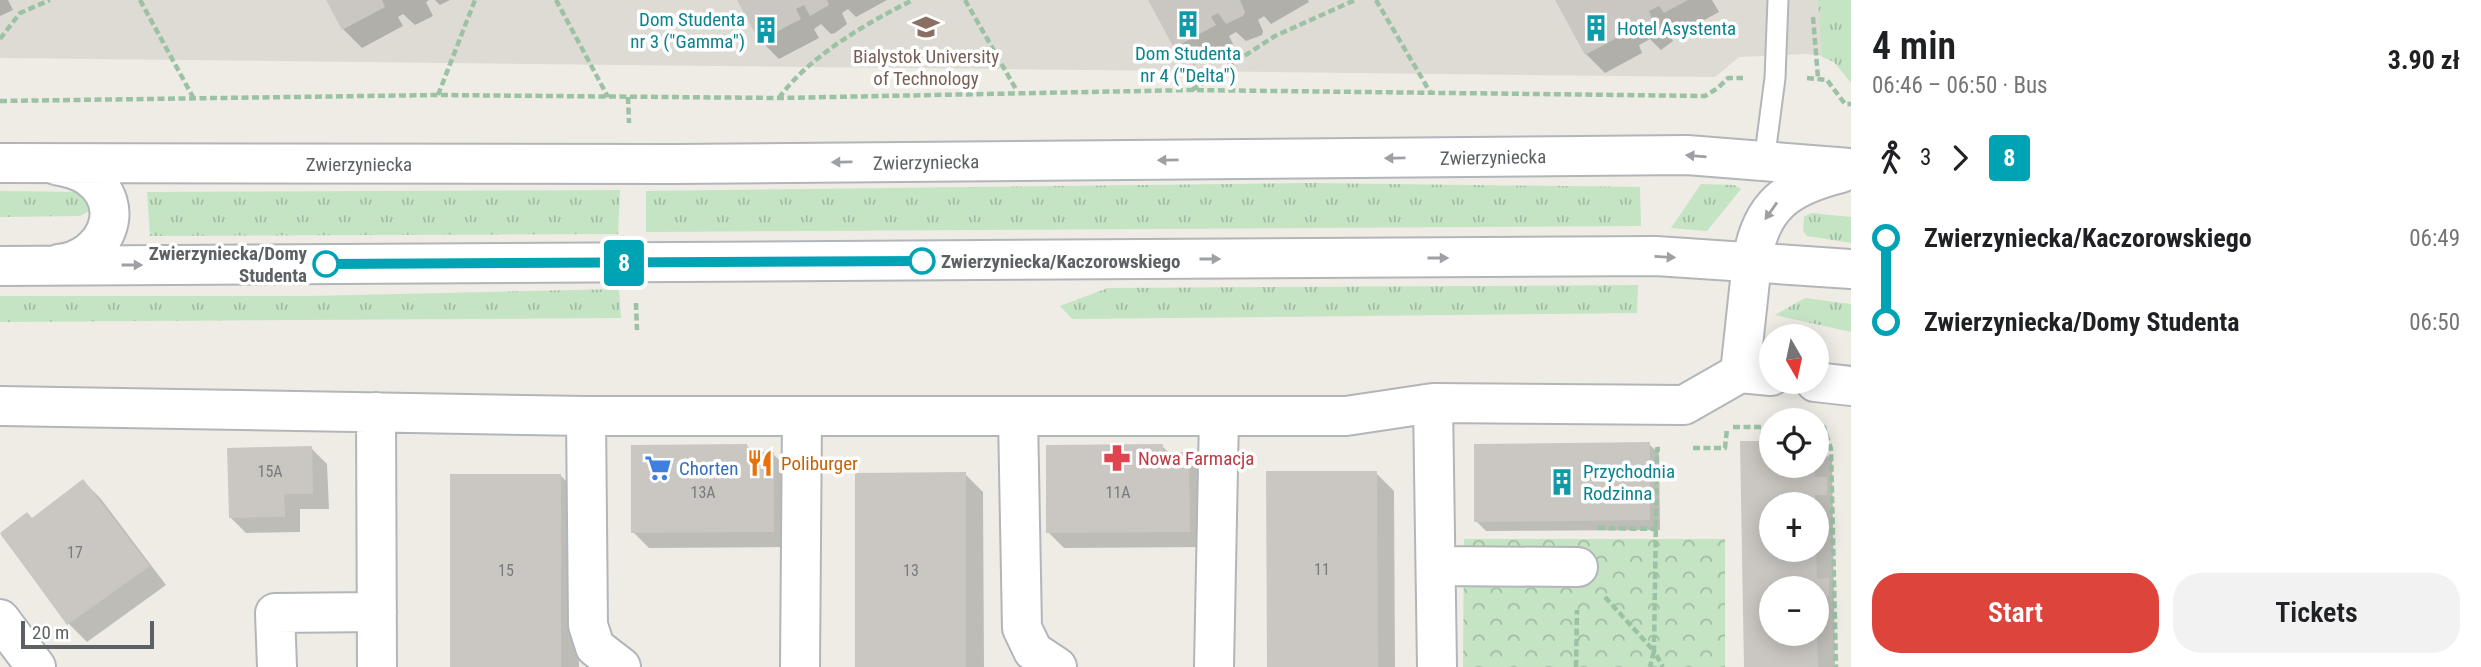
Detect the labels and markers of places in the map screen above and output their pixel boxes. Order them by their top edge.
place label: Dom Studenta nr 3 ("Gamma") [630,8,745,53]
building icon: Dom Studenta nr 4 ("Delta") [1173,9,1203,39]
school or university icon: Bialystok University of Technology [911,12,941,42]
building icon: Hotel Asystenta [1581,13,1611,43]
building icon: Dom Studenta nr 3 ("Gamma") [751,15,781,45]
place label: Hotel Asystenta [1617,17,1736,40]
place label: Dom Studenta nr 4 ("Delta") [1135,42,1241,87]
place label: Bialystok University of Technology [853,45,999,90]
place label: Zwierzyniecka/Domy Studenta [149,242,308,287]
marker: Zwierzyniecka/Kaczorowskiego [909,248,935,274]
place label: Zwierzyniecka/Kaczorowskiego [941,250,1181,273]
marker: Zwierzyniecka/Domy Studenta [313,251,339,277]
pharmacy icon: Nowa Farmacja [1102,443,1132,473]
place label: Nowa Farmacja [1138,447,1254,470]
restaurant icon: Poliburger [745,448,775,478]
place label: Poliburger [781,452,858,475]
supermarket icon: Chorten [643,453,673,483]
place label: Chorten [679,457,738,480]
place label: Przychodnia Rodzinna [1583,460,1675,505]
building icon: Przychodnia Rodzinna [1547,467,1577,497]

